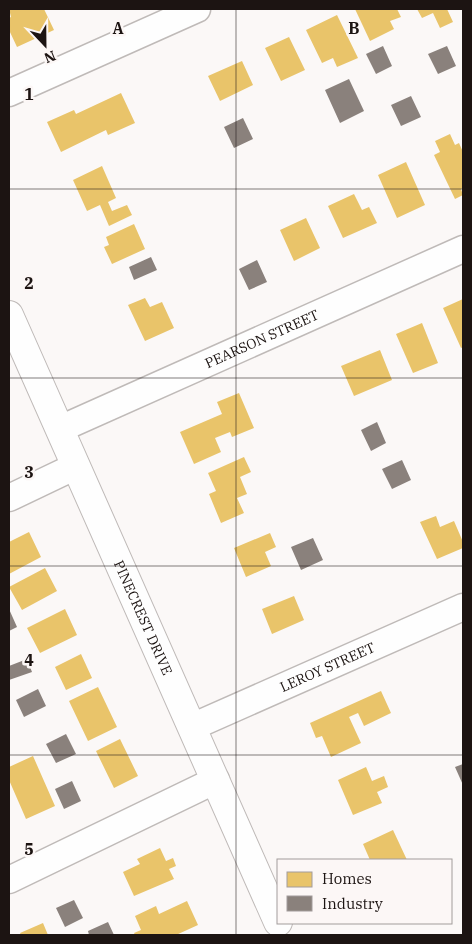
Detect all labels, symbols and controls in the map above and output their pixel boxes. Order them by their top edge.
text: A [112,18,124,38]
text: B [348,18,360,38]
north arrow [20,20,70,70]
text: N [41,47,58,67]
text: 1 [24,84,34,104]
text: 2 [24,273,34,293]
street label: PEARSON STREET [202,306,322,372]
text: 3 [24,462,34,482]
street label: PINECREST DRIVE [110,557,176,678]
street label: LEROY STREET [277,638,378,696]
text: 4 [24,650,34,670]
text: 5 [24,839,34,859]
legend [277,859,452,924]
text: Homes [322,869,372,888]
text: Industry [322,894,383,913]

